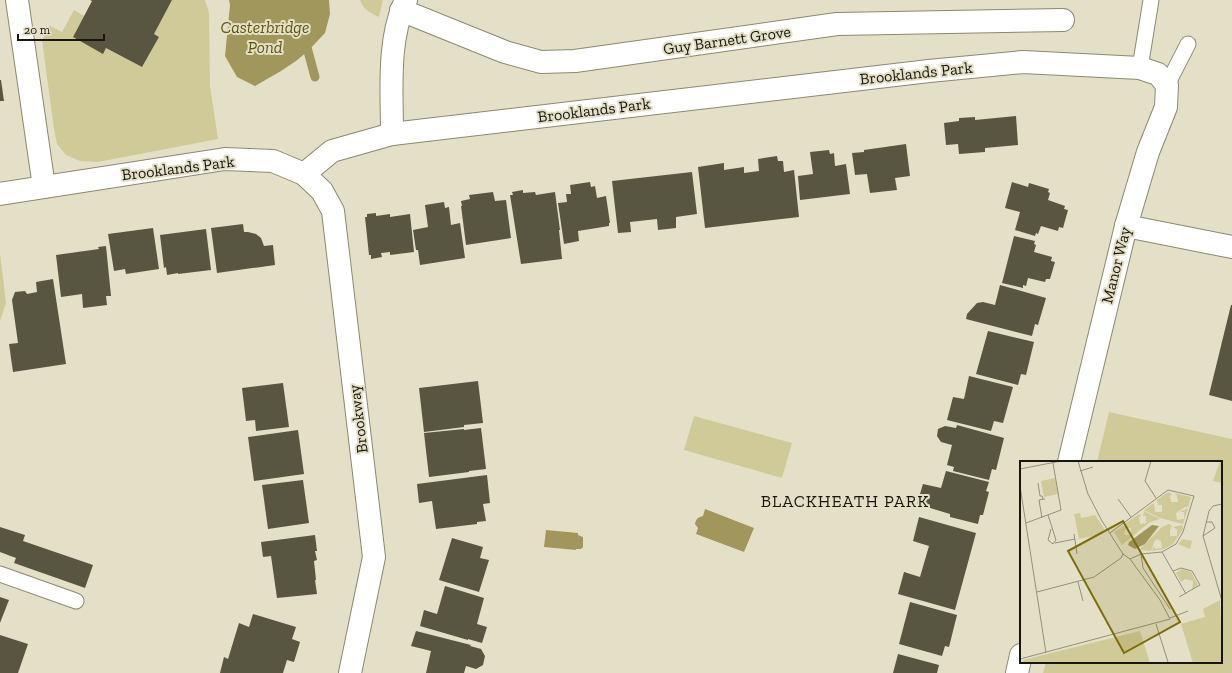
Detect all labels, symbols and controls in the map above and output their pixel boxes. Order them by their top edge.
scale bar [18,16,104,42]
water label: Casterbridge Pond [220,17,310,57]
street label: Guy Barnett Grove [662,22,792,58]
text: 20 m [24,23,51,37]
street label: Brooklands Park [859,58,974,88]
street label: Brooklands Park [537,94,652,126]
street label: Brooklands Park [121,152,236,184]
street label: Manor Way [1097,224,1135,305]
street label: Brookway [344,383,372,454]
inset map [1020,461,1222,663]
district label: BLACKHEATH PARK [761,491,929,511]

